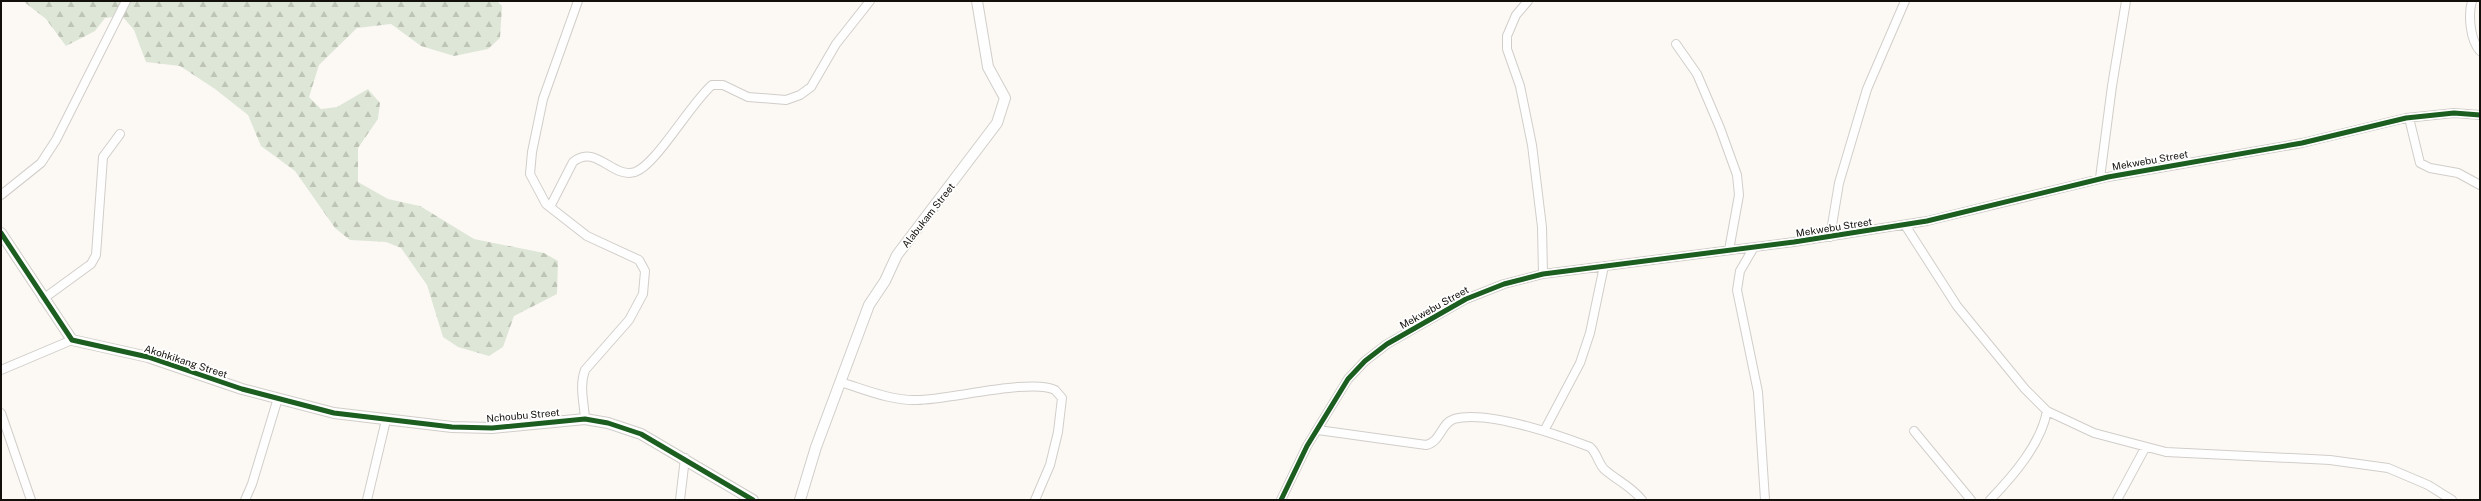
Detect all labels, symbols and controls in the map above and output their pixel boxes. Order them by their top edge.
street label: Mekwebu Street [2111,147,2189,173]
street label: Alabukam Street [899,180,957,250]
street label: Mekwebu Street [1795,215,1873,239]
street label: Mekwebu Street [1397,283,1471,331]
street label: Akohkikang Street [143,342,229,380]
street label: Nchoubu Street [486,406,560,424]

